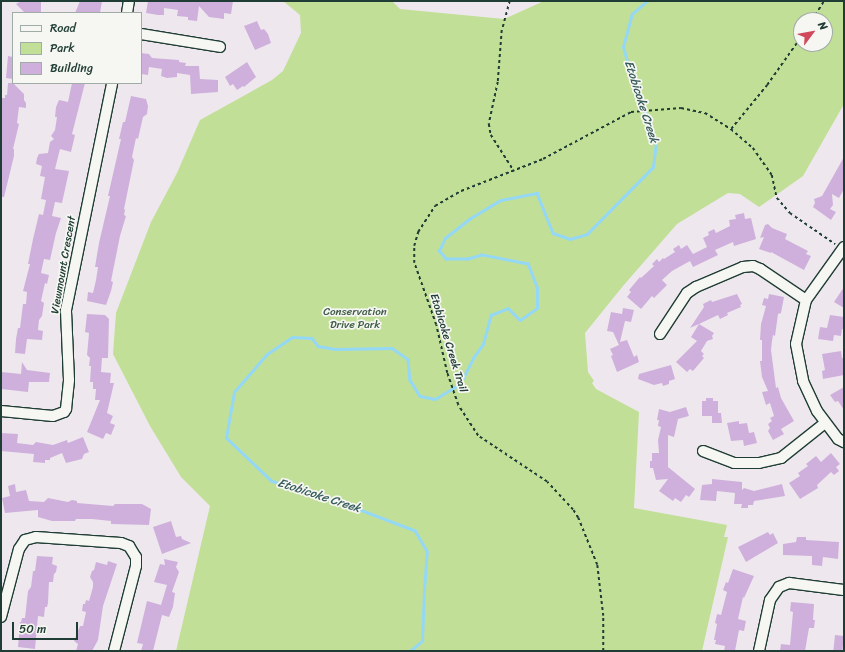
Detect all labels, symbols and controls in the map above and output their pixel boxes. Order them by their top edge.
legend [12,12,142,84]
north arrow [793,12,833,52]
text: Road [50,17,76,39]
text: N [813,18,833,34]
text: Park [50,37,75,59]
text: Building [50,57,93,79]
water label: Etobicoke Creek [621,59,661,145]
street label: Viewmount Crescent [49,215,79,315]
street label: Etobicoke Creek Trail [427,292,469,394]
park label: Conservation Drive Park [323,306,387,332]
water label: Etobicoke Creek [276,476,362,516]
scale bar [14,614,80,640]
text: 50 m [19,618,46,640]

